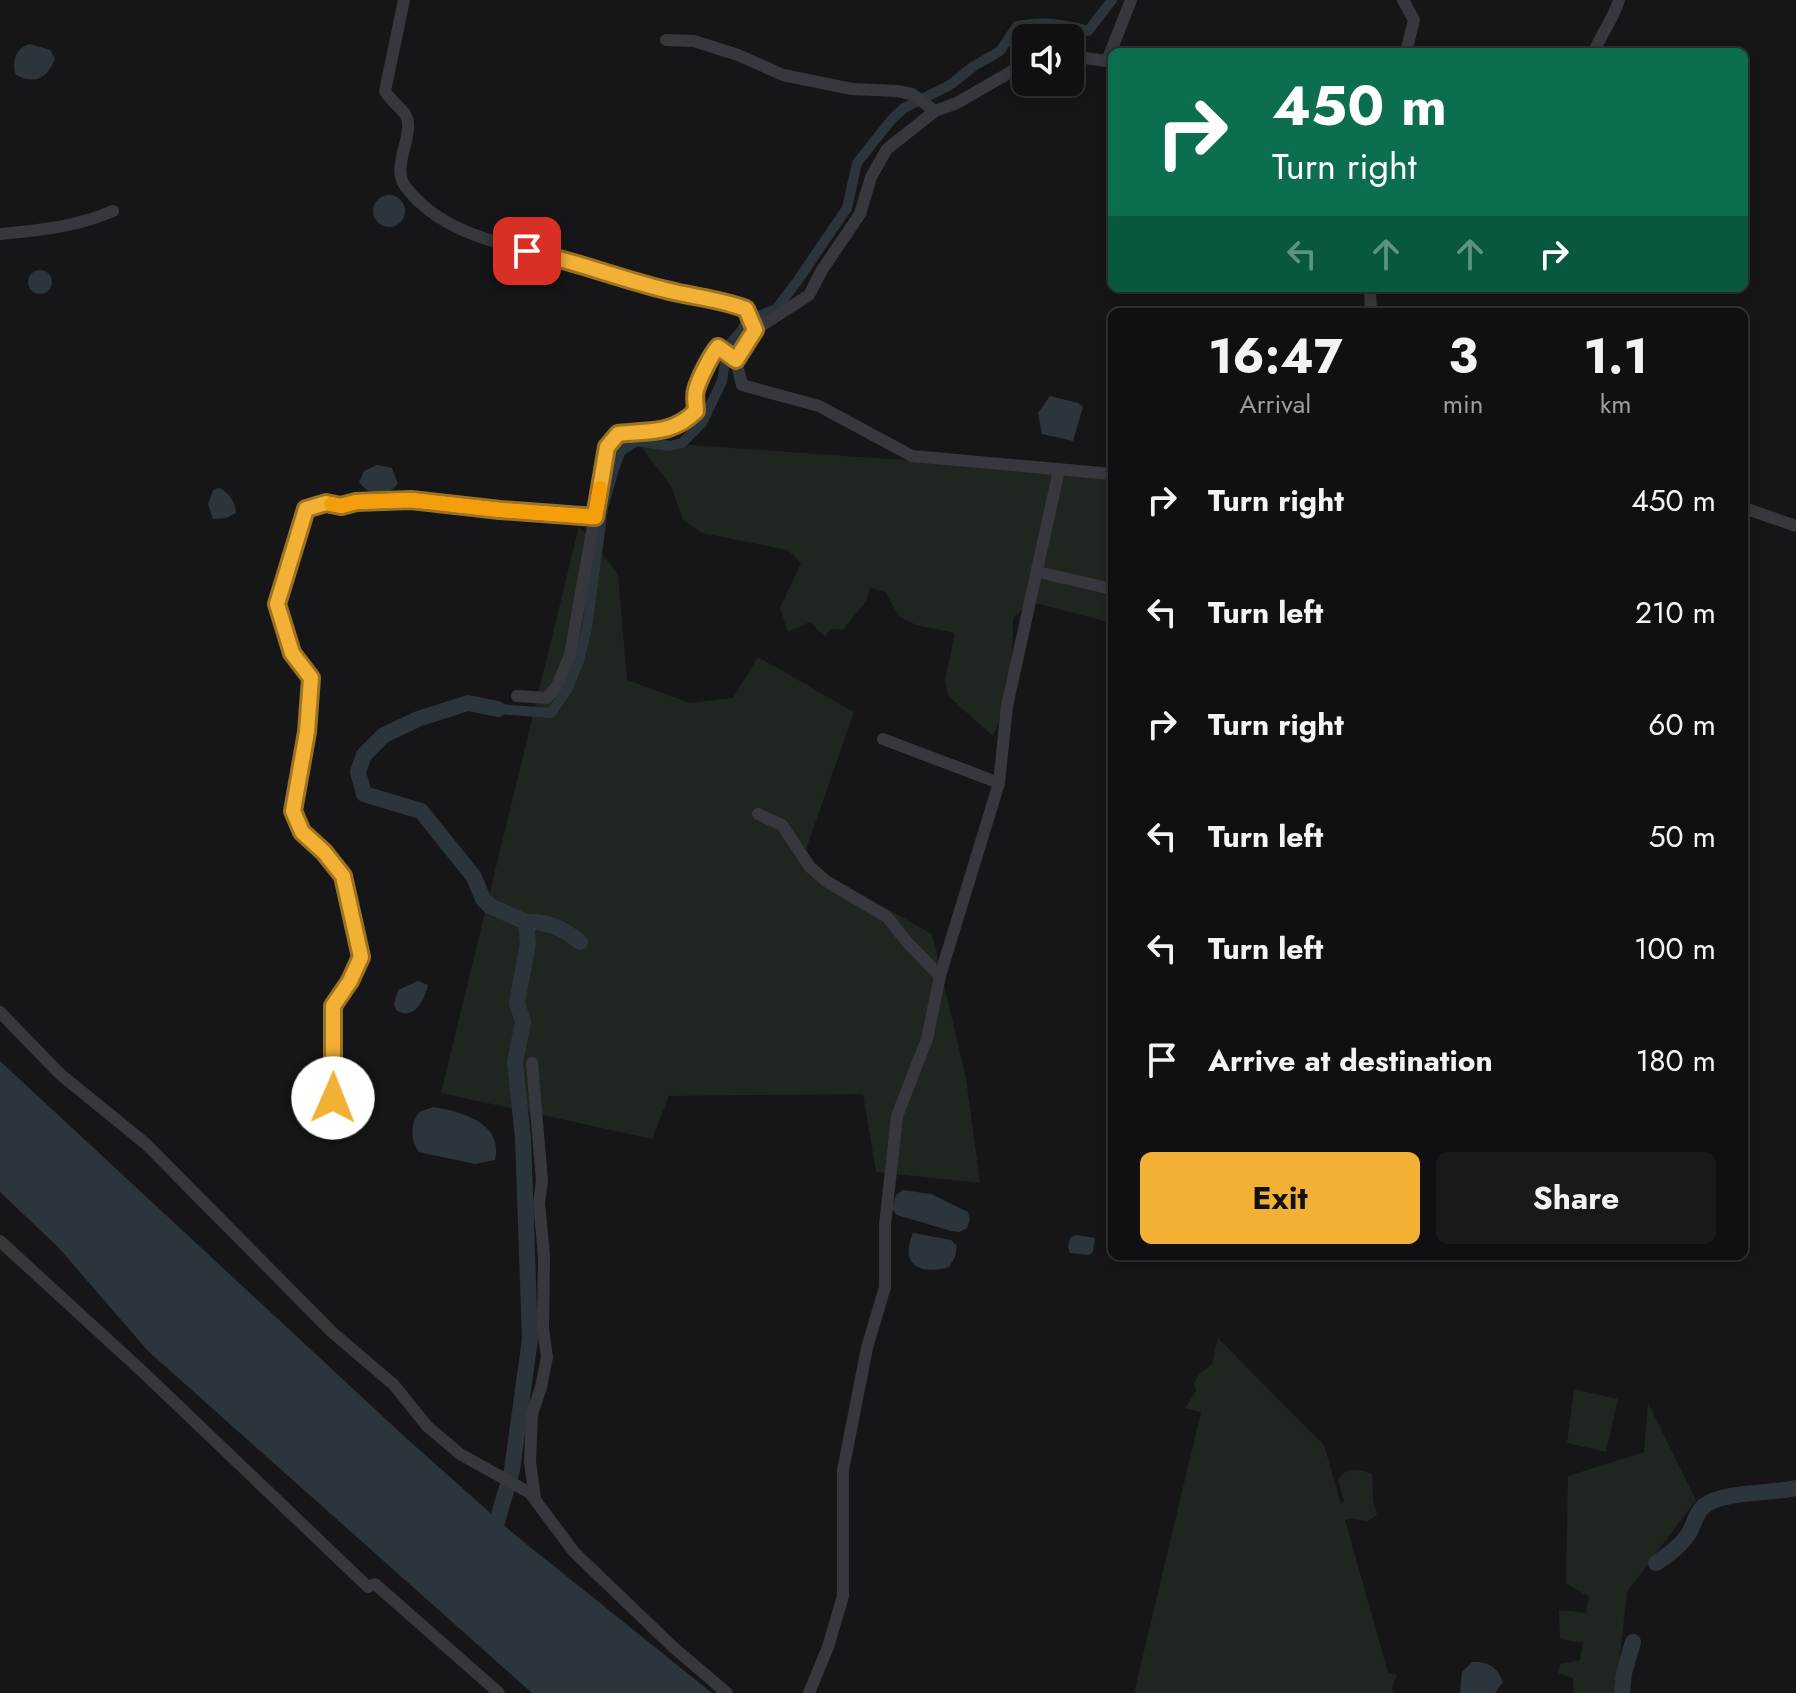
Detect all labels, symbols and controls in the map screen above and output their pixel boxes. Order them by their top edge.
map controls [1012,24,1084,96]
button: sound [1012,24,1084,96]
text: 450 m [1272,65,1447,146]
icon: right [1140,80,1244,184]
text: Turn right [1272,140,1417,192]
pin [493,217,561,285]
icon: arrive [505,229,549,273]
icon: left [1280,232,1324,276]
icon: ahead [1364,232,1408,276]
icon: ahead [1448,232,1492,276]
icon: right [1532,232,1576,276]
text: 16:47 [1208,322,1343,391]
text: 3 [1448,322,1478,391]
text: 1.1 [1584,322,1648,391]
text: Arrival [1240,385,1311,423]
text: min [1443,385,1483,423]
text: km [1600,385,1632,423]
icon: right [1140,478,1184,522]
text: Turn right [1208,479,1344,522]
text: 450 m [1631,479,1716,522]
icon: left [1140,590,1184,634]
text: Turn left [1208,591,1323,634]
text: 210 m [1635,591,1716,634]
icon: right [1140,702,1184,746]
text: Turn right [1208,703,1344,746]
text: 60 m [1648,703,1716,746]
icon: left [1140,814,1184,858]
text: Turn left [1208,815,1323,858]
text: 50 m [1649,815,1716,858]
icon: left [1140,926,1184,970]
text: Turn left [1208,927,1323,970]
text: 100 m [1634,927,1716,970]
icon: arrive [1140,1038,1184,1082]
text: Arrive at destination [1208,1039,1493,1082]
text: 180 m [1636,1039,1716,1082]
position arrow [291,1056,375,1140]
button: Exit [1140,1152,1420,1244]
button: Share [1436,1152,1716,1244]

